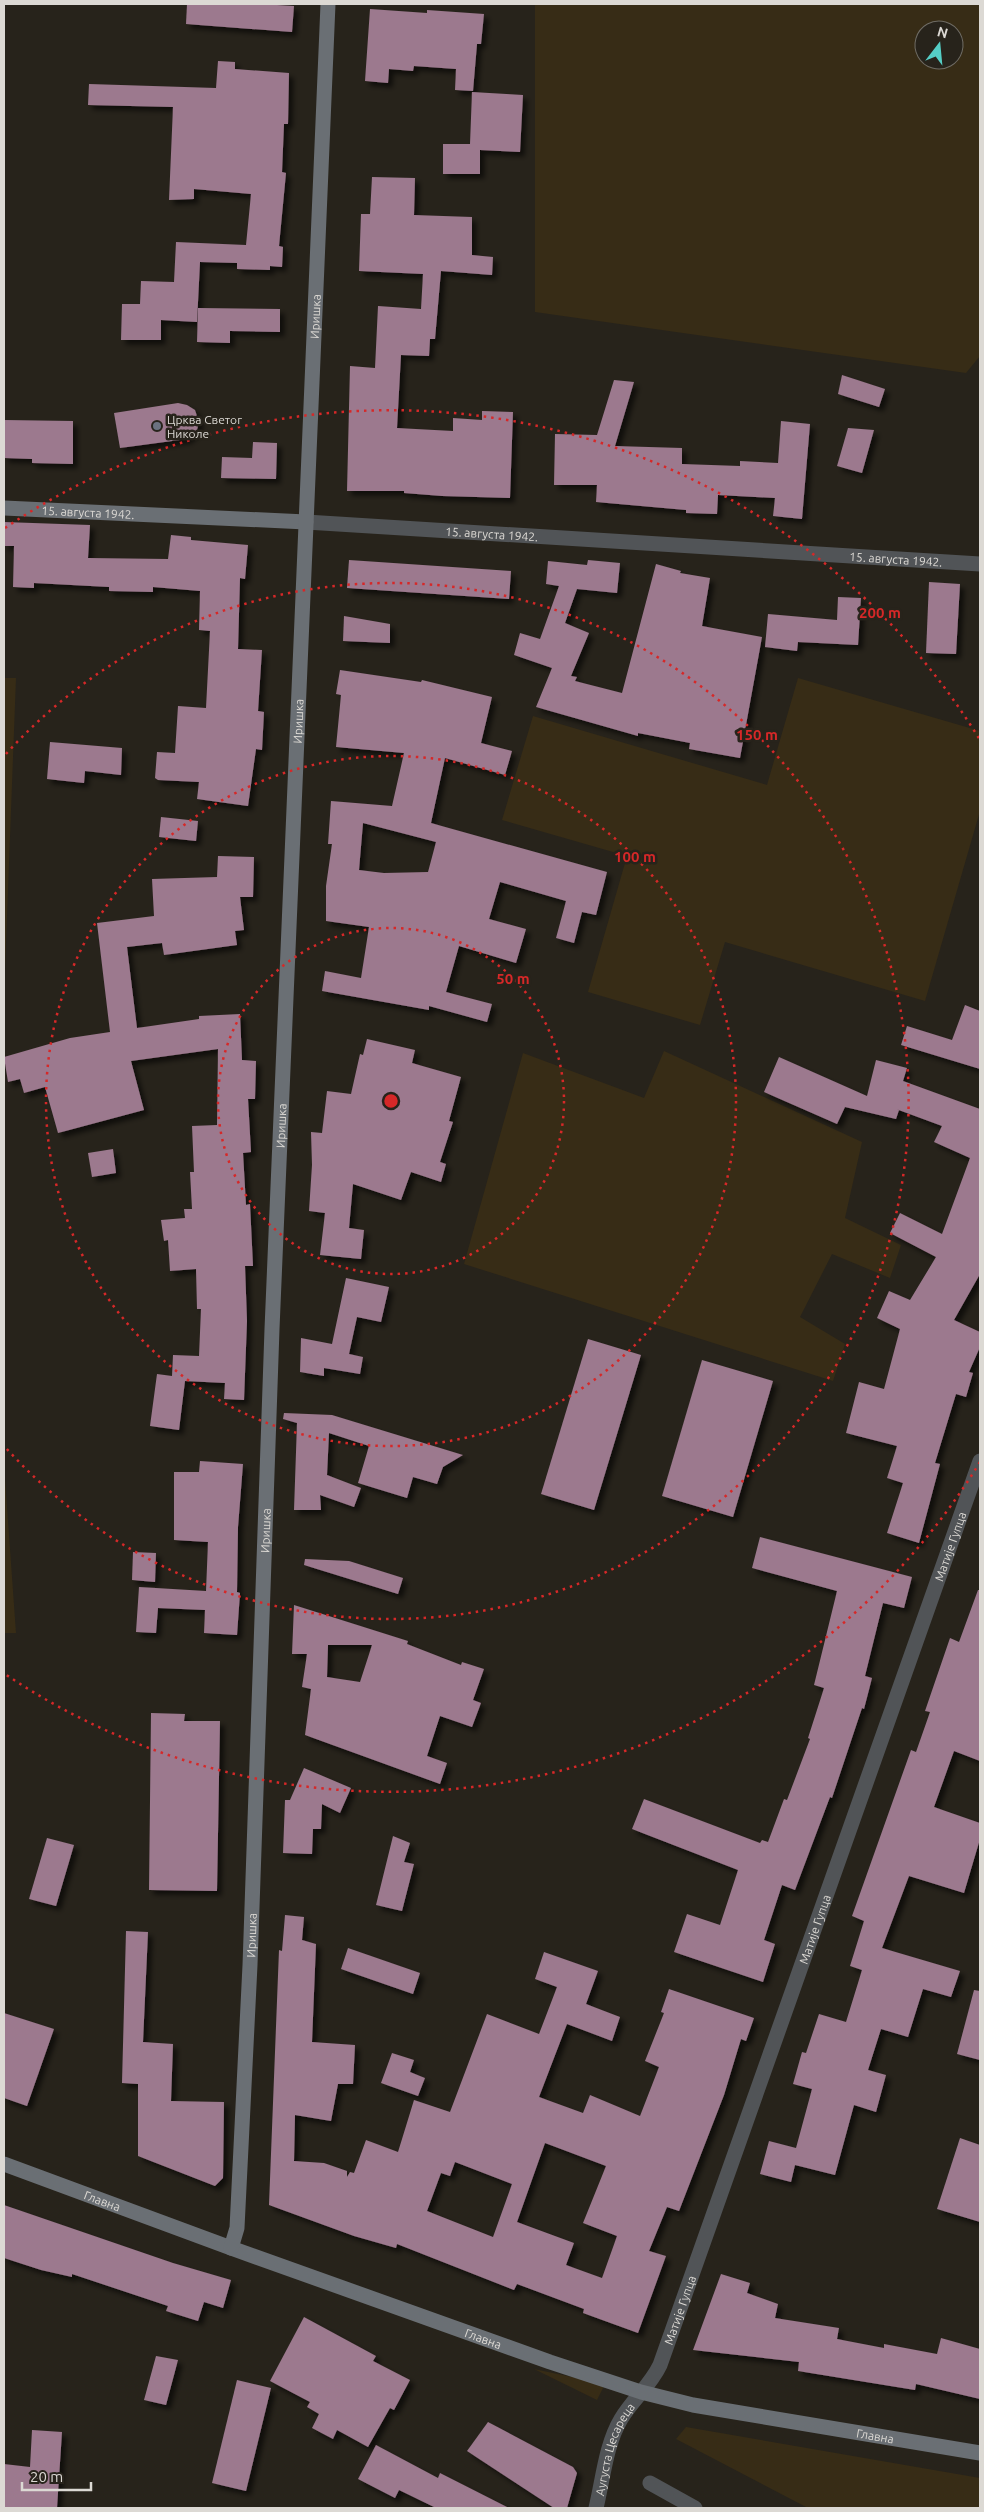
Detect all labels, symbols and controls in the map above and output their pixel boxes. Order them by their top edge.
north arrow [914,20,964,70]
text: N [935,23,950,42]
street label: Иришка [307,294,322,339]
place label: Црква Светог Николе [167,413,242,440]
marker: Црква Светог Николе [151,420,163,432]
street label: 15. августа 1942. [41,503,135,521]
street label: 15. августа 1942. [445,524,539,543]
street label: 15. августа 1942. [849,549,943,568]
text: 200 m [859,604,901,621]
street label: Иришка [290,698,305,744]
text: 150 m [736,726,778,743]
text: 100 m [614,848,656,865]
text: 50 m [496,970,530,987]
centre of rings [382,1092,400,1110]
street label: Иришка [273,1103,288,1148]
street label: Иришка [258,1508,272,1553]
street label: Матије Гупца [932,1510,968,1583]
street label: Матије Гупца [796,1893,833,1965]
street label: Иришка [244,1913,258,1958]
street label: Главна [82,2188,122,2213]
street label: Матије Гупца [661,2274,698,2346]
street label: Главна [463,2326,503,2351]
street label: Аугуста Цесареца [592,2400,637,2497]
street label: Главна [856,2426,895,2445]
scale bar [22,2460,91,2492]
text: 20 m [30,2468,63,2485]

